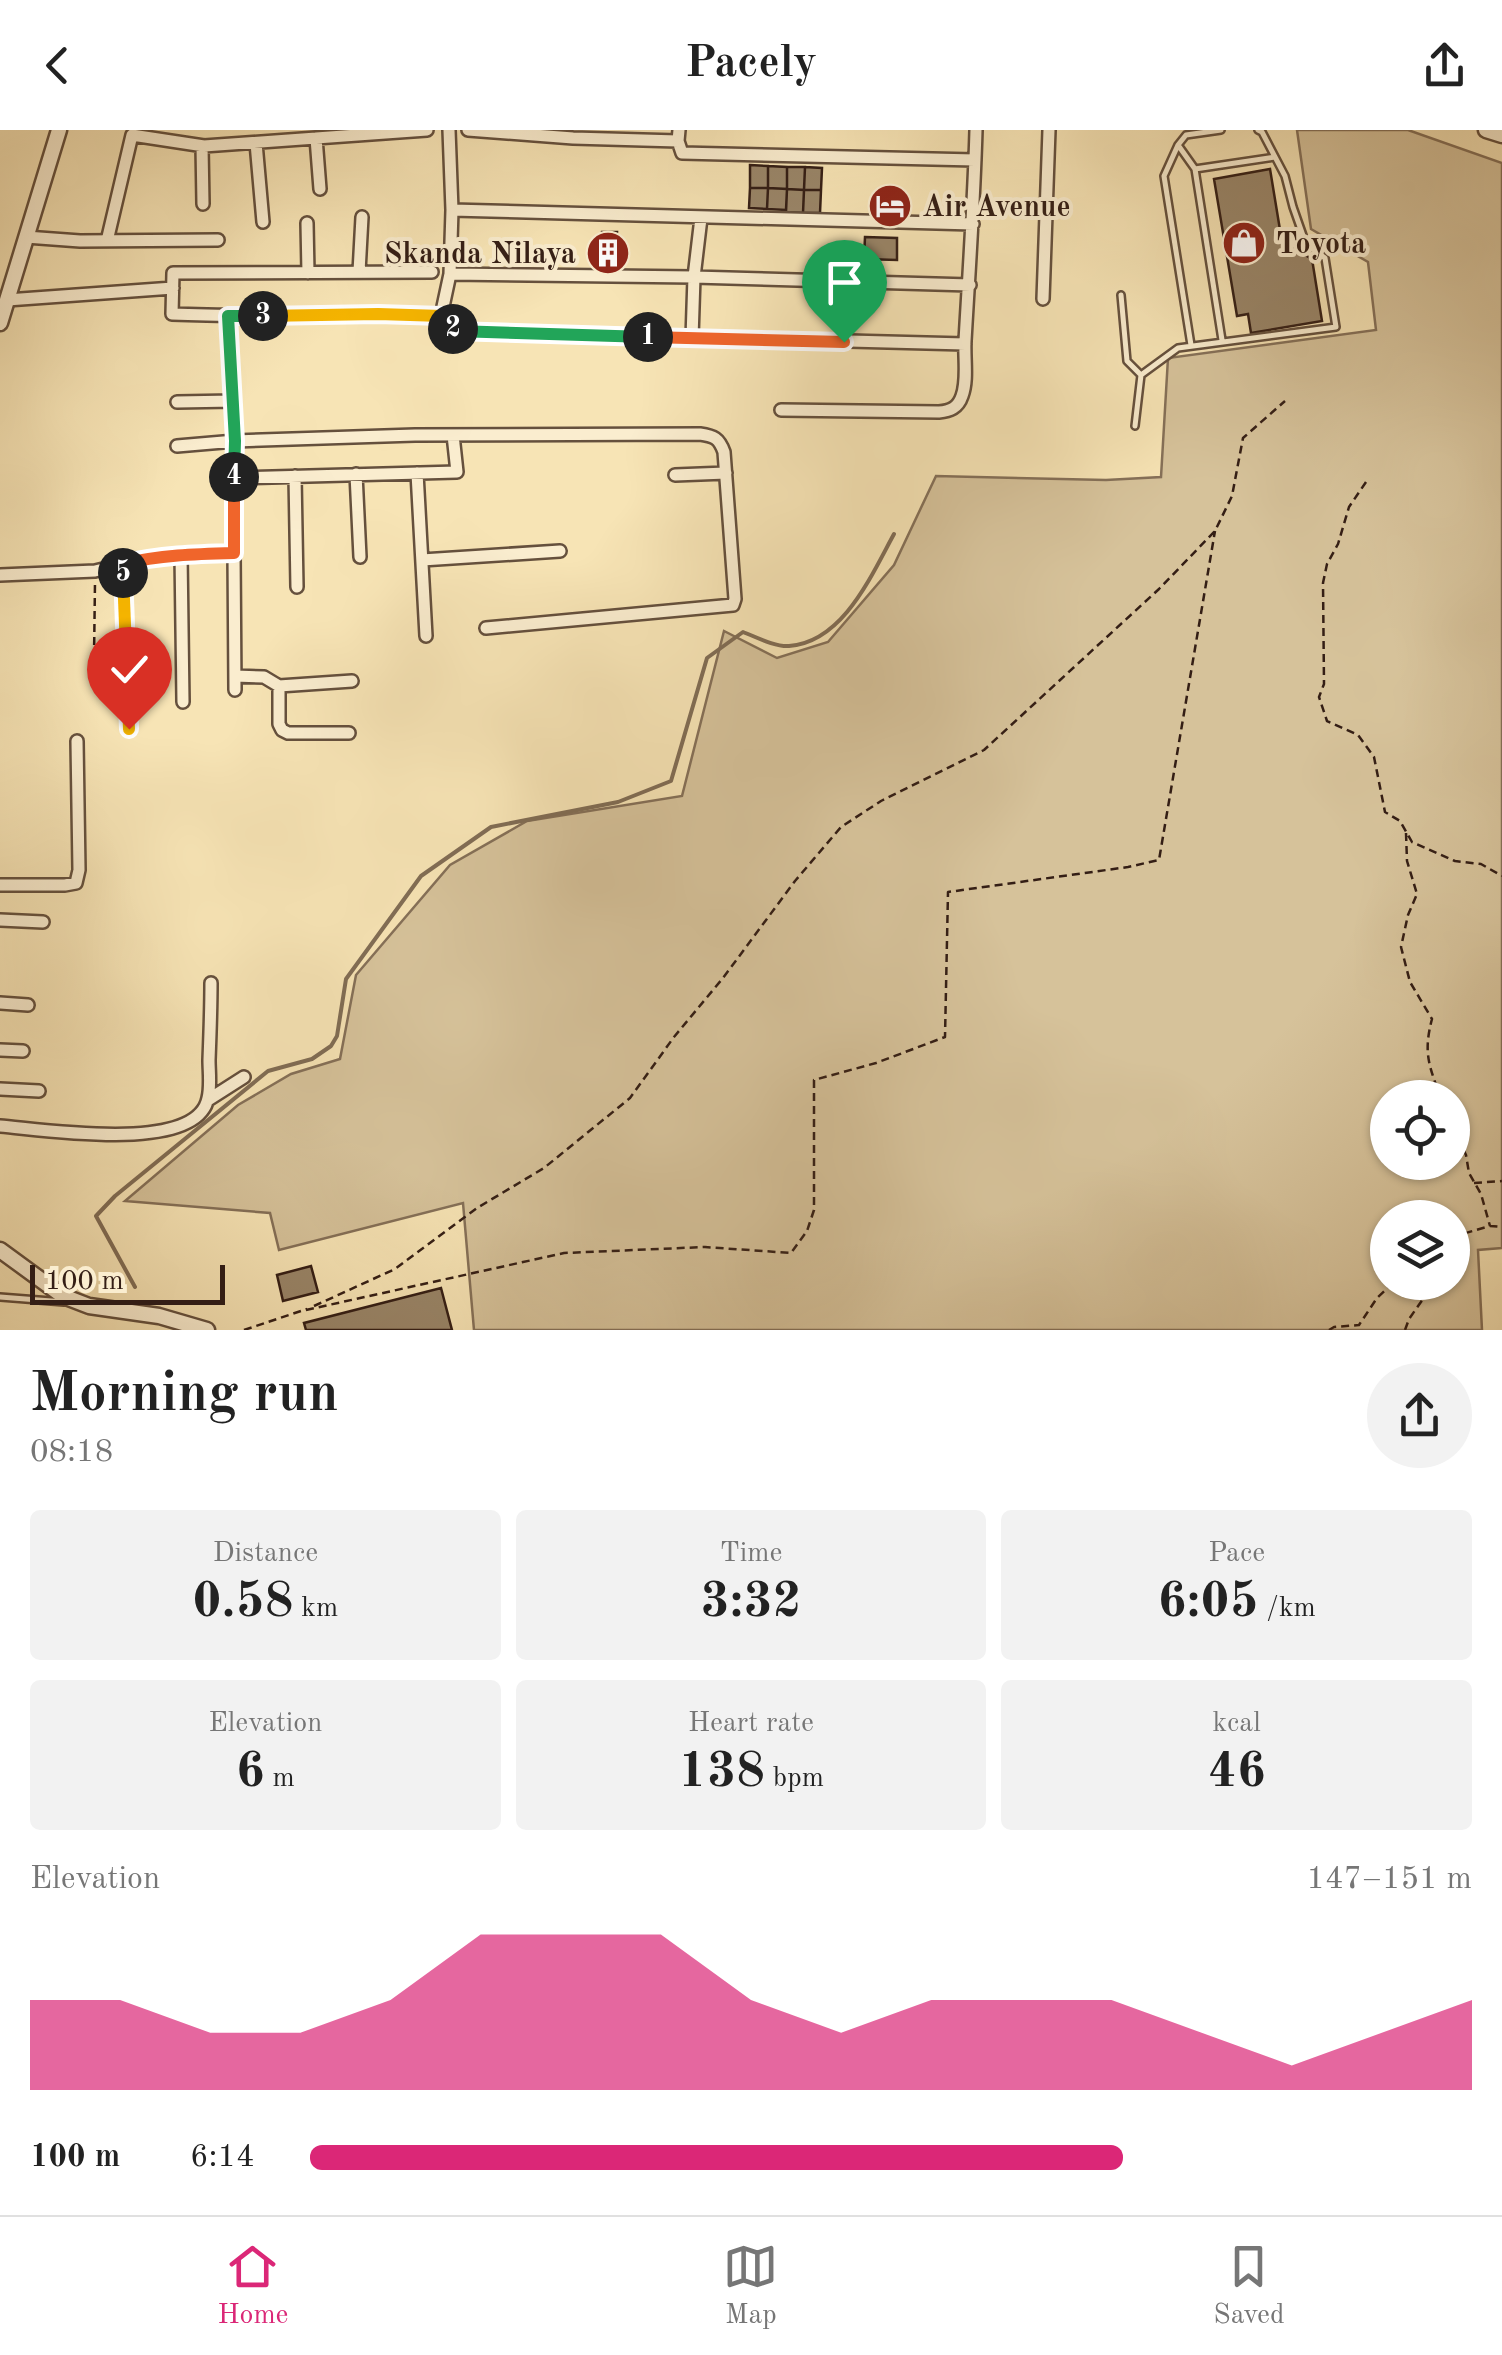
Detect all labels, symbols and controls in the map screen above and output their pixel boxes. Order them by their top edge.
icon: back [30,38,85,93]
icon: share [1417,38,1472,93]
text: Pacely [685,42,817,87]
hotel icon: Air Avenue [867,183,913,229]
place label: Air Avenue [922,193,1071,223]
shop icon: Toyota [1221,220,1267,266]
building icon: Skanda Nilaya [585,230,631,276]
place label: Toyota [1276,230,1366,260]
place label: Skanda Nilaya [384,240,576,270]
pin [802,240,887,343]
icon: arrive [817,255,872,310]
pin: 3 [238,291,288,341]
text: 3 [255,302,271,330]
pin: 2 [428,304,478,354]
pin: 1 [623,312,673,362]
text: 2 [445,315,461,343]
text: 1 [640,323,656,351]
pin: 4 [209,452,259,502]
text: 4 [226,463,242,491]
pin: 5 [98,548,148,598]
text: 5 [115,559,131,587]
pin [87,627,172,730]
icon: check [102,642,157,697]
map controls [1370,1080,1470,1300]
button: locate [1370,1080,1470,1180]
button: layers [1370,1200,1470,1300]
scale bar [30,1260,225,1304]
text: 100 m [45,1268,124,1296]
button: share [1367,1363,1472,1468]
text: Morning run [30,1368,339,1423]
text: 08:18 [30,1437,113,1469]
text: Distance [213,1540,318,1568]
text: Time [720,1540,782,1568]
text: Pace [1208,1540,1265,1568]
text: 0.58 [193,1578,294,1628]
text: 3:32 [700,1578,801,1628]
text: 6:05 [1158,1578,1259,1628]
text: km [294,1595,338,1623]
text: /km [1259,1595,1316,1623]
text: Elevation [208,1710,322,1738]
text: Heart rate [688,1710,814,1738]
text: kcal [1213,1710,1261,1738]
text: 6 [236,1748,265,1798]
text: 138 [678,1748,765,1798]
text: 46 [1208,1748,1266,1798]
text: m [265,1765,295,1793]
text: bpm [765,1765,824,1793]
text: Elevation [30,1864,160,1896]
text: 147–151 m [1306,1864,1472,1896]
text: 100 m [30,2142,120,2174]
text: 6:14 [190,2142,255,2174]
tab: Home [217,2239,289,2334]
tab: Map [723,2239,778,2334]
tab: Saved [1213,2239,1285,2334]

